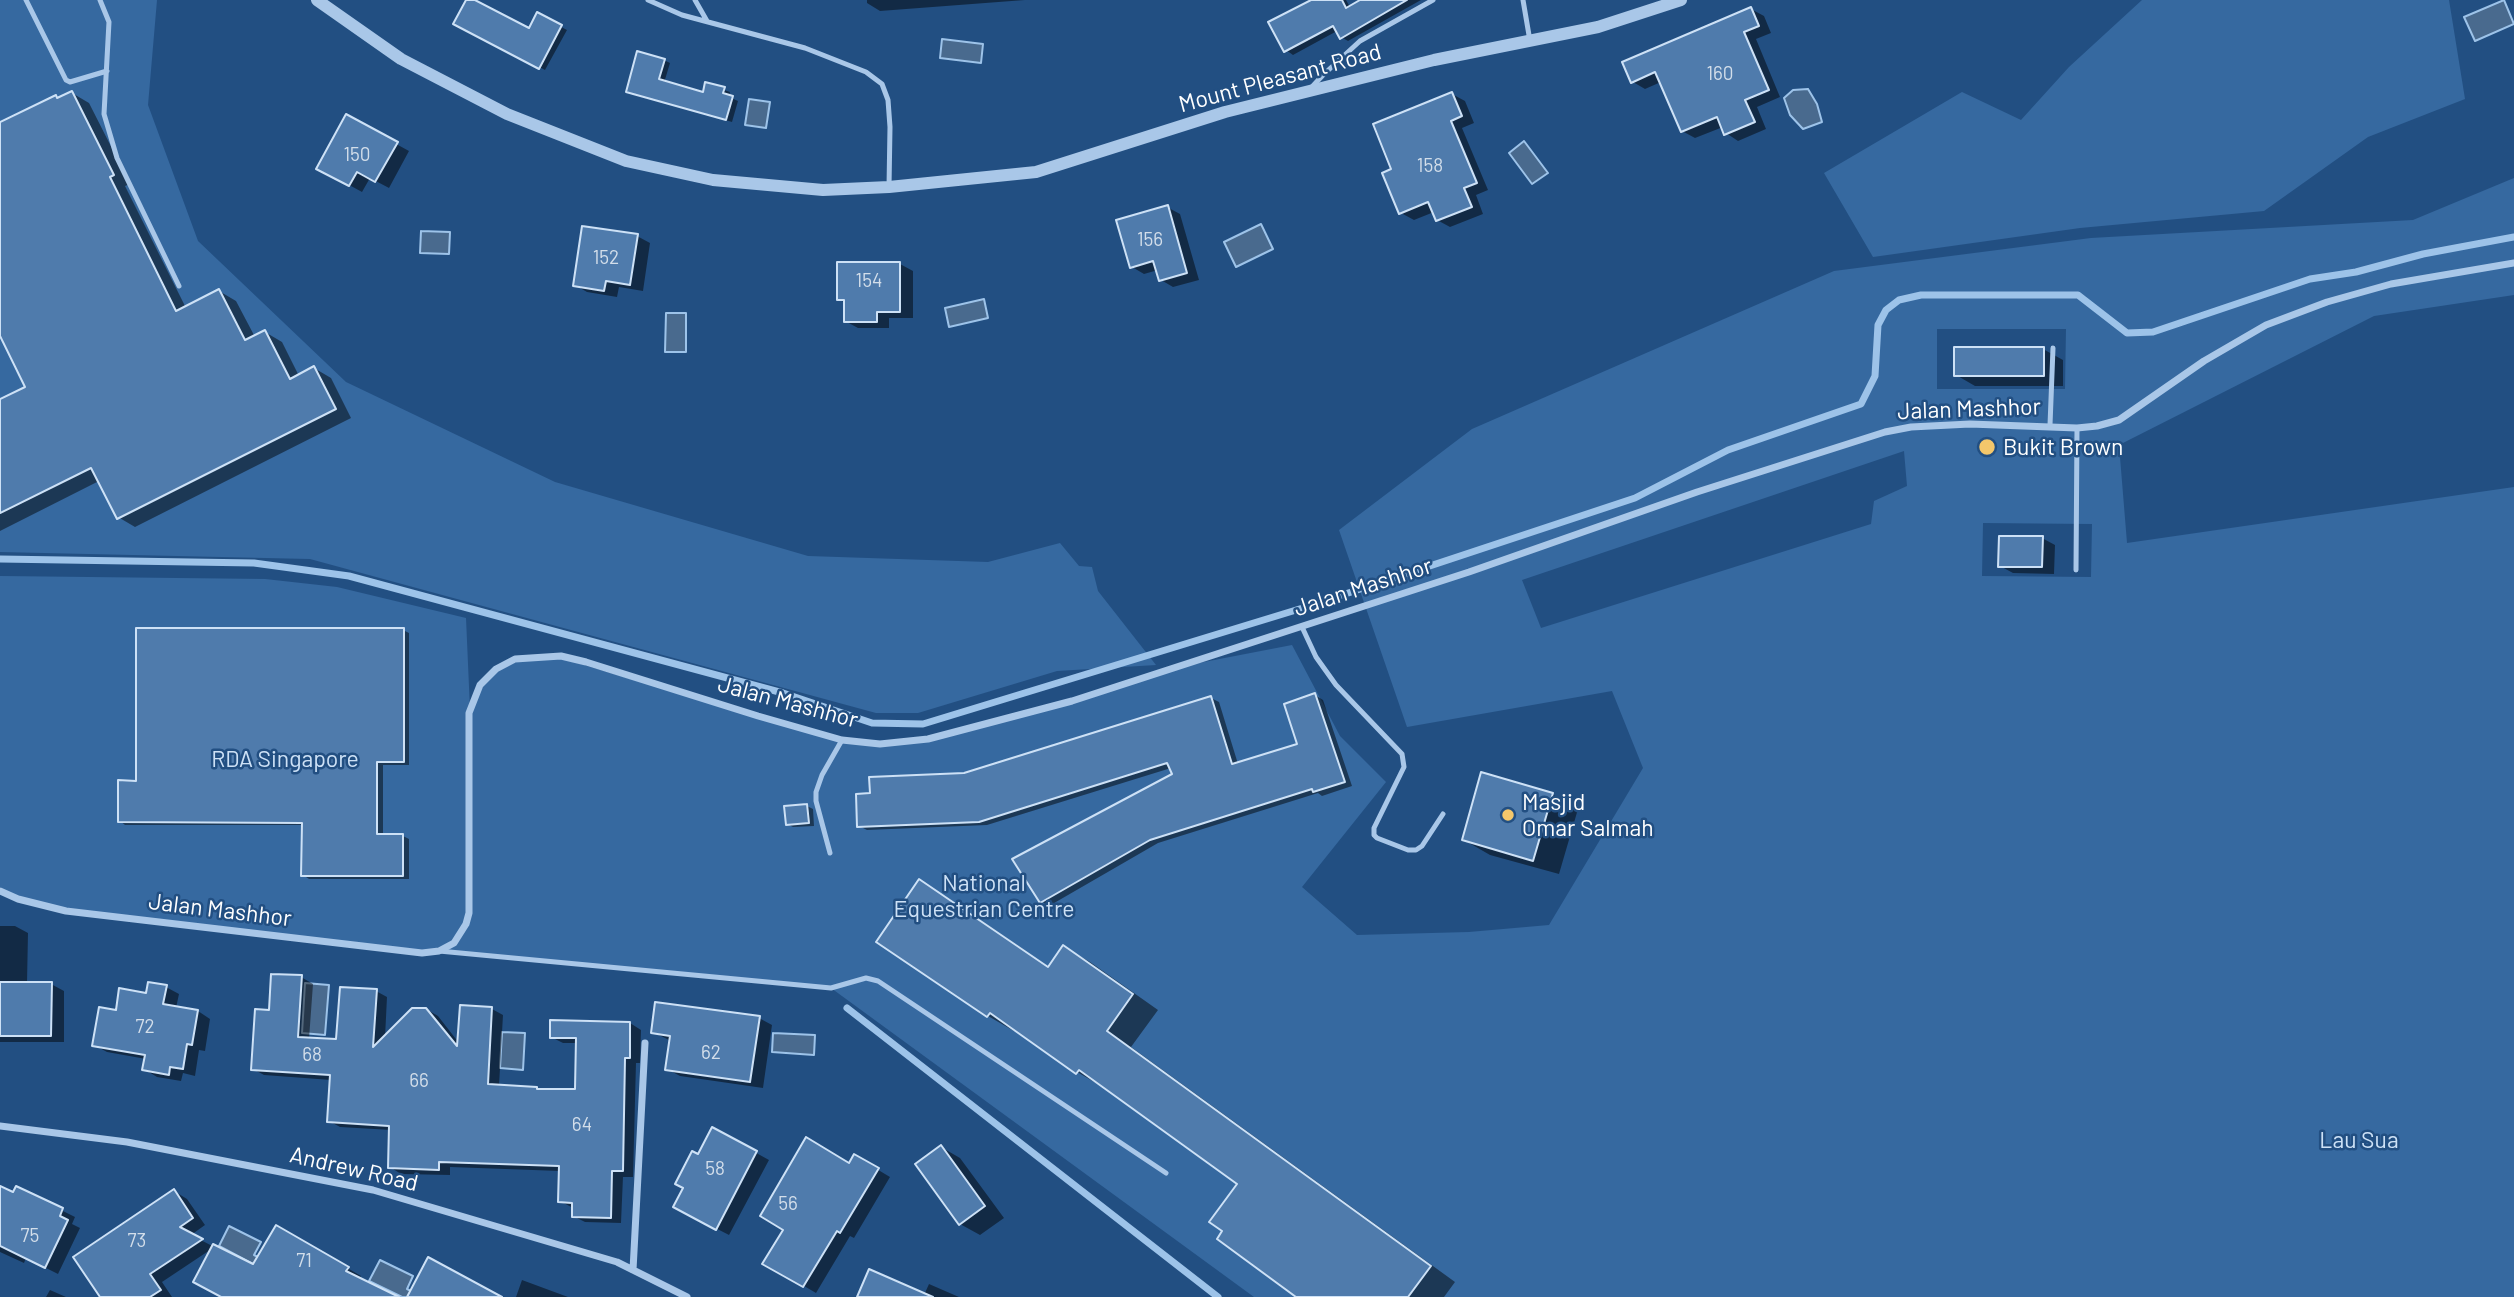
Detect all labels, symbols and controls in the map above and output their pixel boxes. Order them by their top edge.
street label: Mount Pleasant Road [1176,38,1384,118]
house number: 160 [1706,63,1734,85]
house number: 150 [343,144,371,166]
house number: 158 [1417,155,1443,177]
house number: 156 [1137,229,1163,251]
house number: 152 [593,247,619,269]
house number: 154 [856,270,882,292]
street label: Jalan Mashhor [1897,393,2041,425]
place label: Bukit Brown [2003,433,2124,461]
marker: Bukit Brown [1977,437,1997,457]
street label: Jalan Mashhor [1290,552,1436,622]
street label: Jalan Mashhor [715,670,861,734]
park label: RDA Singapore [211,745,359,773]
place label: Masjid Omar Salmah [1522,788,1654,842]
marker: Masjid Omar Salmah [1500,807,1516,823]
park label: National Equestrian Centre [894,869,1074,923]
street label: Jalan Mashhor [147,888,293,932]
house number: 72 [135,1016,155,1038]
house number: 62 [701,1042,721,1064]
house number: 68 [302,1044,322,1066]
house number: 66 [409,1070,429,1092]
house number: 64 [572,1114,592,1136]
park label: Lau Sua [2319,1126,2399,1154]
street label: Andrew Road [287,1141,421,1197]
house number: 58 [705,1158,725,1180]
house number: 56 [778,1193,798,1215]
house number: 75 [21,1225,39,1247]
house number: 73 [128,1230,146,1252]
house number: 71 [296,1250,312,1272]

